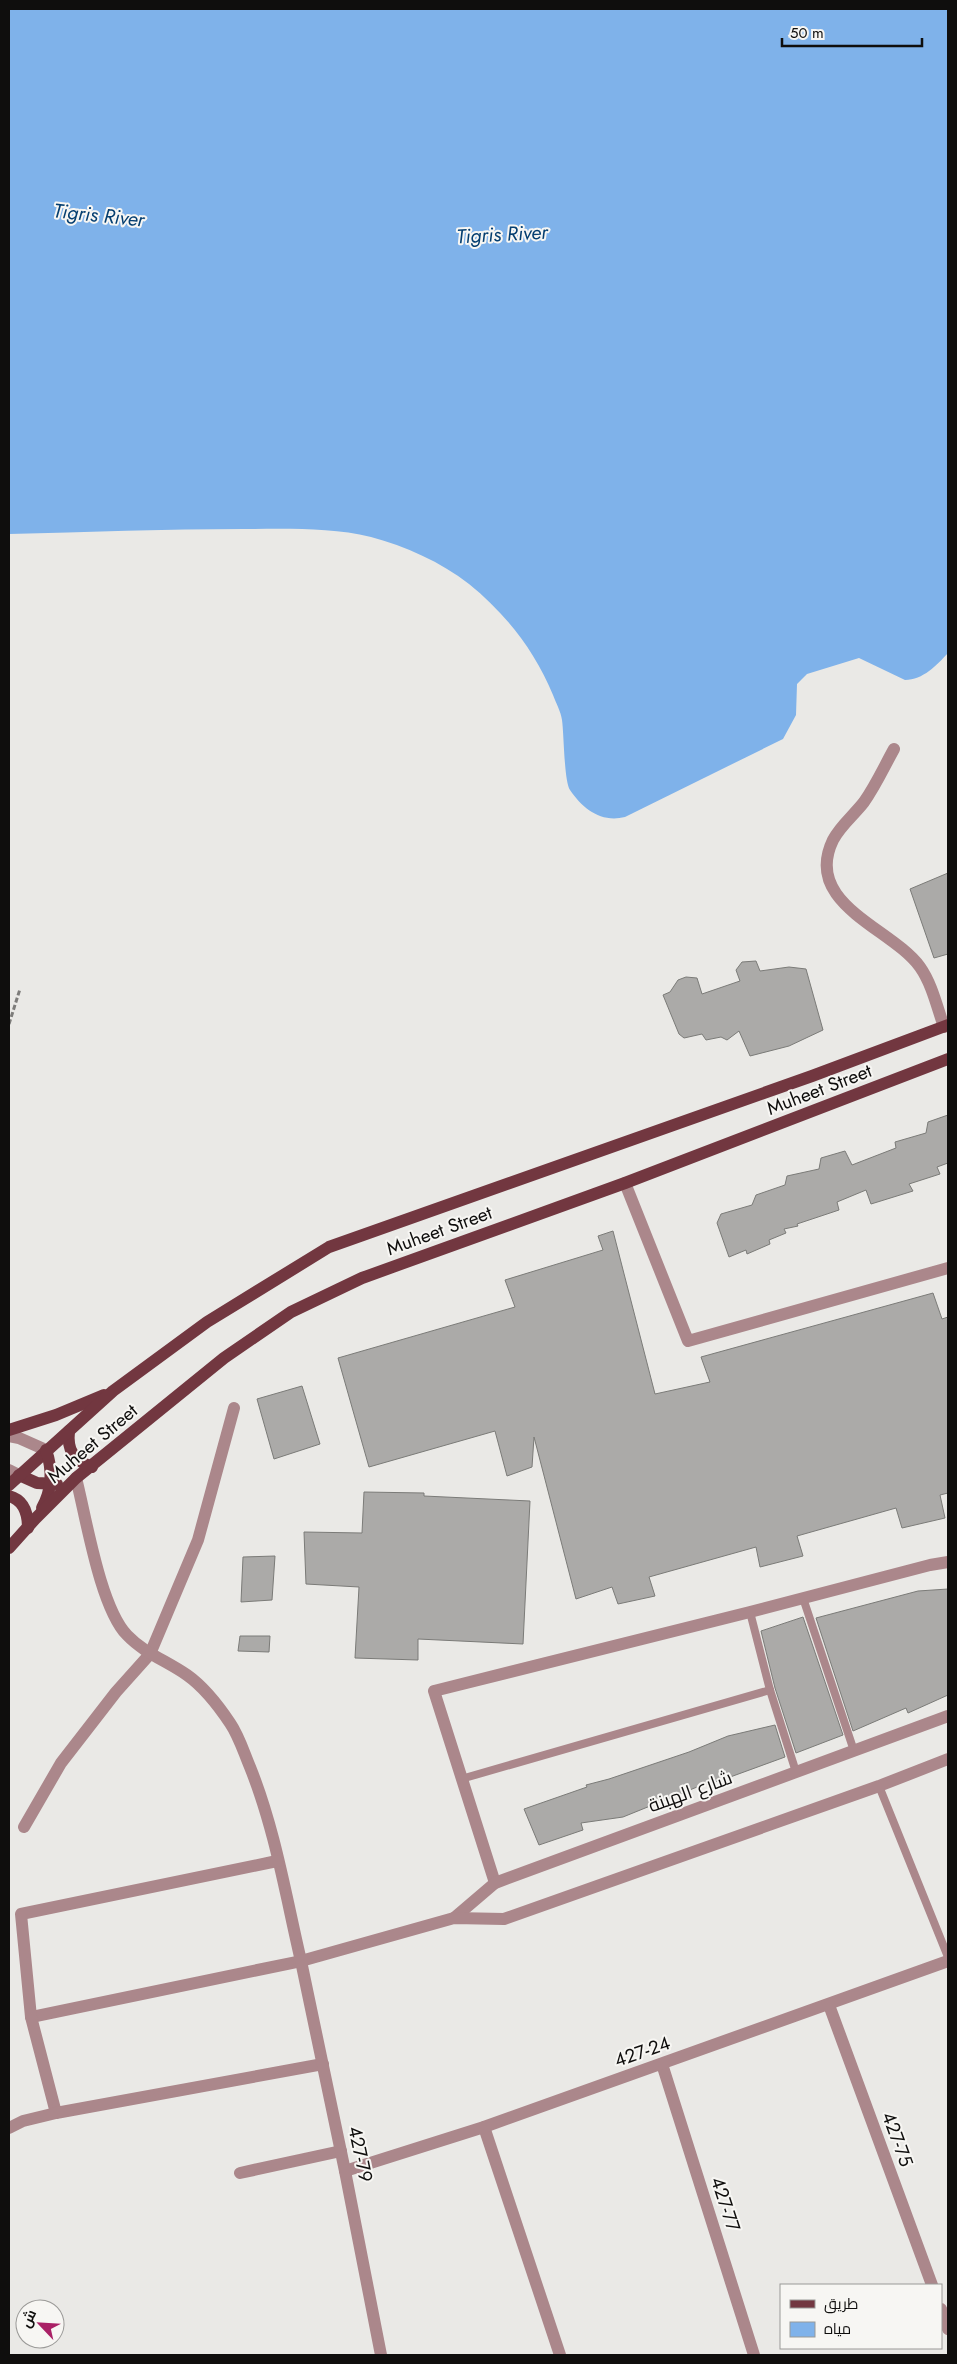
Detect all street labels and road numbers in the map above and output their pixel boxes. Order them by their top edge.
street label: Muheet Street [763,1057,876,1122]
street label: Muheet Street [383,1199,496,1262]
street label: Muheet Street [41,1397,144,1489]
street label: شارع الهبنة [644,1764,736,1819]
street label: 427-24 [610,2029,674,2074]
street label: 427-75 [875,2108,920,2170]
street label: 427-79 [341,2124,380,2185]
street label: 427-77 [704,2173,747,2235]

